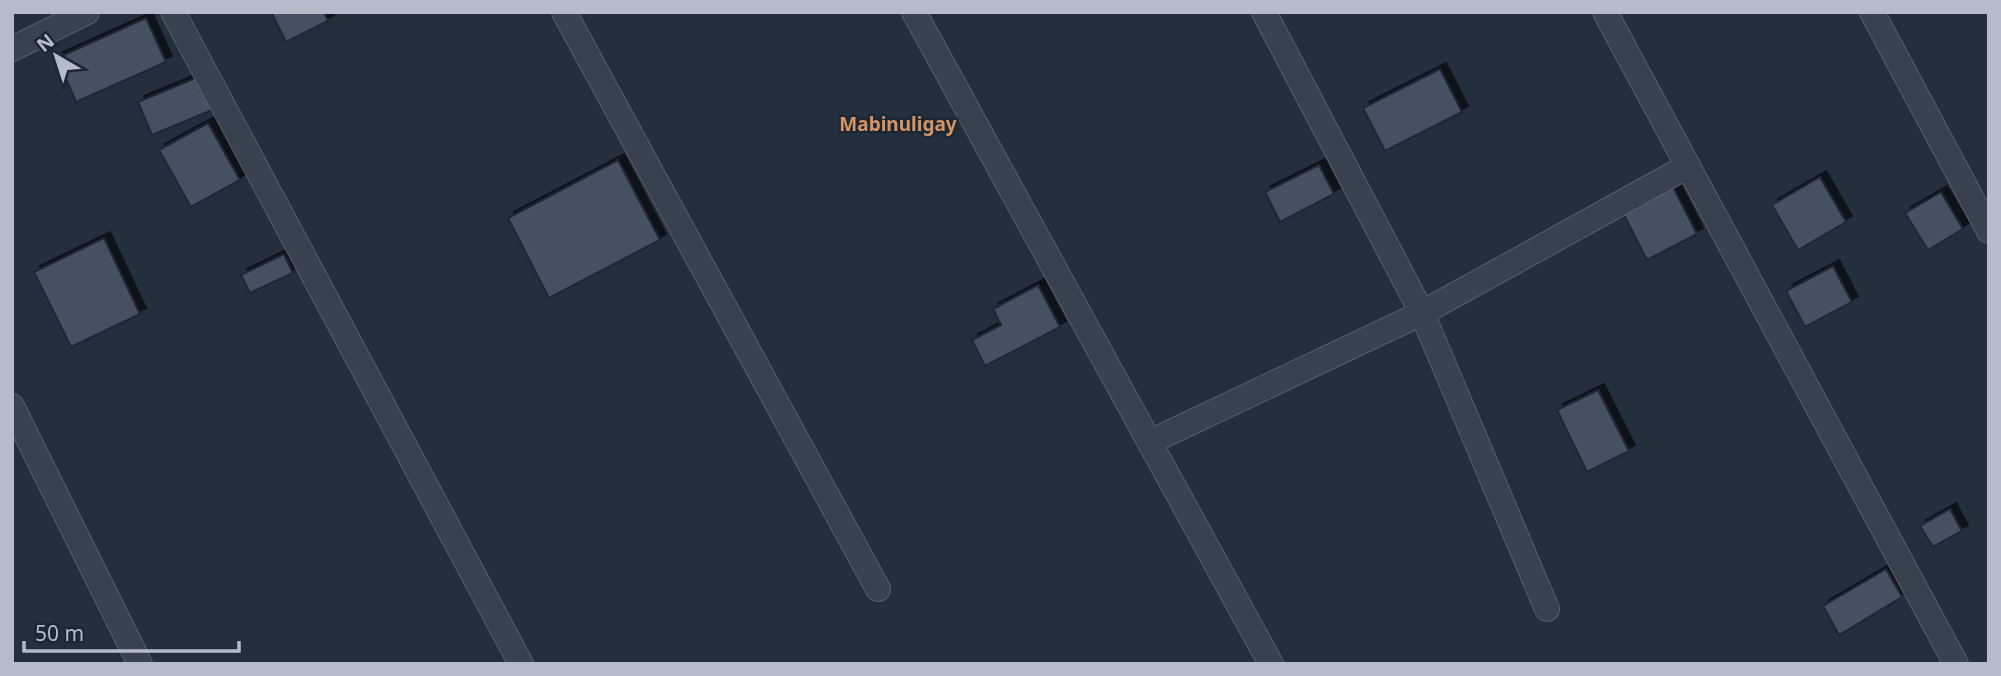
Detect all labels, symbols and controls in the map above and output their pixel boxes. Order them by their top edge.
north arrow [21,21,91,91]
text: N [31,28,59,58]
district label: Mabinuligay [839,111,957,137]
scale bar [24,610,240,654]
text: 50 m [35,619,84,647]

